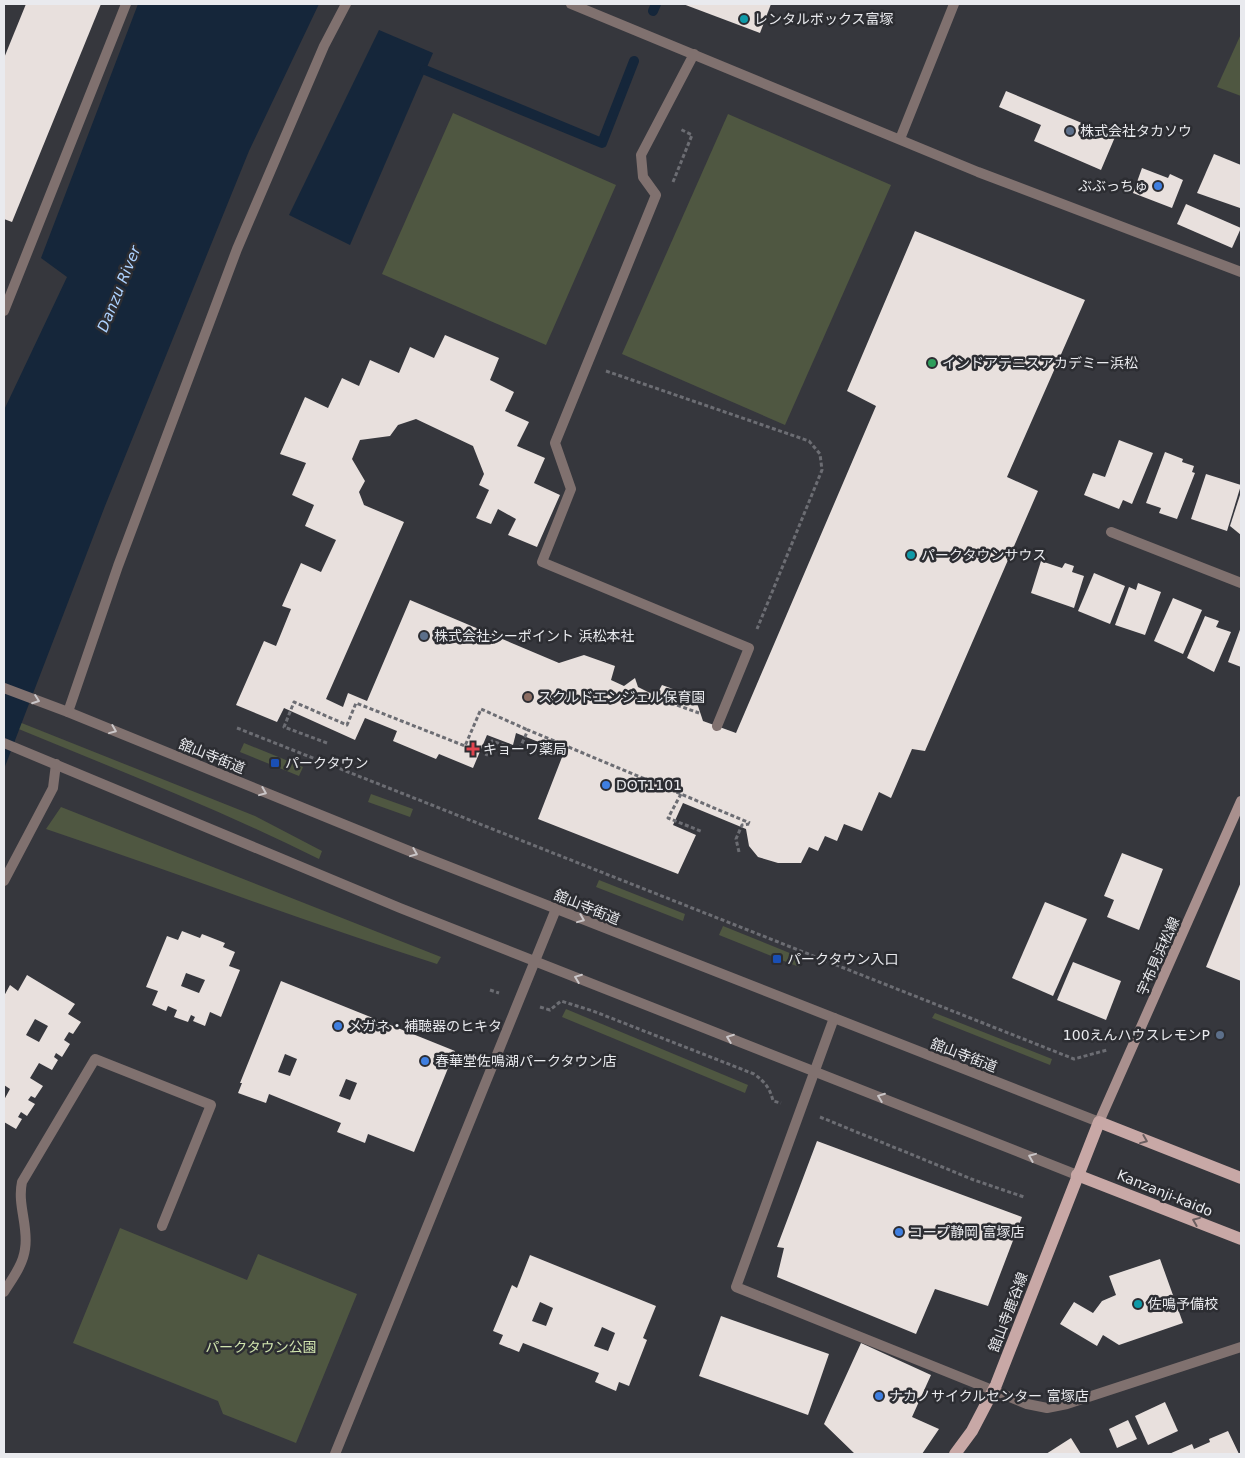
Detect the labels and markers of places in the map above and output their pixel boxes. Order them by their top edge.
place label: レンタルボックス富塚 [754,11,894,27]
marker: レンタルボックス富塚 [738,13,750,25]
place label: 株式会社タカソウ [1080,123,1192,139]
marker: 株式会社タカソウ [1064,125,1076,137]
place label: ぶぶっちゅ [1078,178,1148,194]
marker: ぶぶっちゅ [1152,180,1164,192]
place label: インドアテニスアカデミー浜松 [942,355,1138,371]
marker: インドアテニスアカデミー浜松 [926,357,938,369]
place label: パークタウンサウス [921,547,1046,563]
marker: パークタウンサウス [905,549,917,561]
place label: 株式会社シーポイント 浜松本社 [434,628,634,644]
marker: 株式会社シーポイント 浜松本社 [418,630,430,642]
place label: スクルドエンジェル保育園 [538,689,706,705]
marker: スクルドエンジェル保育園 [522,691,534,703]
place label: キョーワ薬局 [483,741,567,757]
marker: キョーワ薬局 [467,743,479,755]
place label: パークタウン [285,755,368,771]
marker: パークタウン [269,757,281,769]
place label: DOT1101 [616,777,682,793]
marker: DOT1101 [600,779,612,791]
place label: パークタウン入口 [787,951,898,967]
marker: パークタウン入口 [771,953,783,965]
place label: メガネ・補聴器のヒキタ [348,1018,502,1034]
marker: メガネ・補聴器のヒキタ [332,1020,344,1032]
place label: 100えんハウスレモンP [1063,1027,1210,1043]
marker: 100えんハウスレモンP [1214,1029,1226,1041]
place label: 春華堂佐鳴湖パークタウン店 [435,1053,616,1069]
marker: 春華堂佐鳴湖パークタウン店 [419,1055,431,1067]
place label: コープ静岡 富塚店 [909,1224,1025,1240]
marker: コープ静岡 富塚店 [893,1226,905,1238]
place label: 佐鳴予備校 [1148,1296,1218,1312]
marker: 佐鳴予備校 [1132,1298,1144,1310]
place label: ナカノサイクルセンター 富塚店 [889,1388,1089,1404]
marker: ナカノサイクルセンター 富塚店 [873,1390,885,1402]

